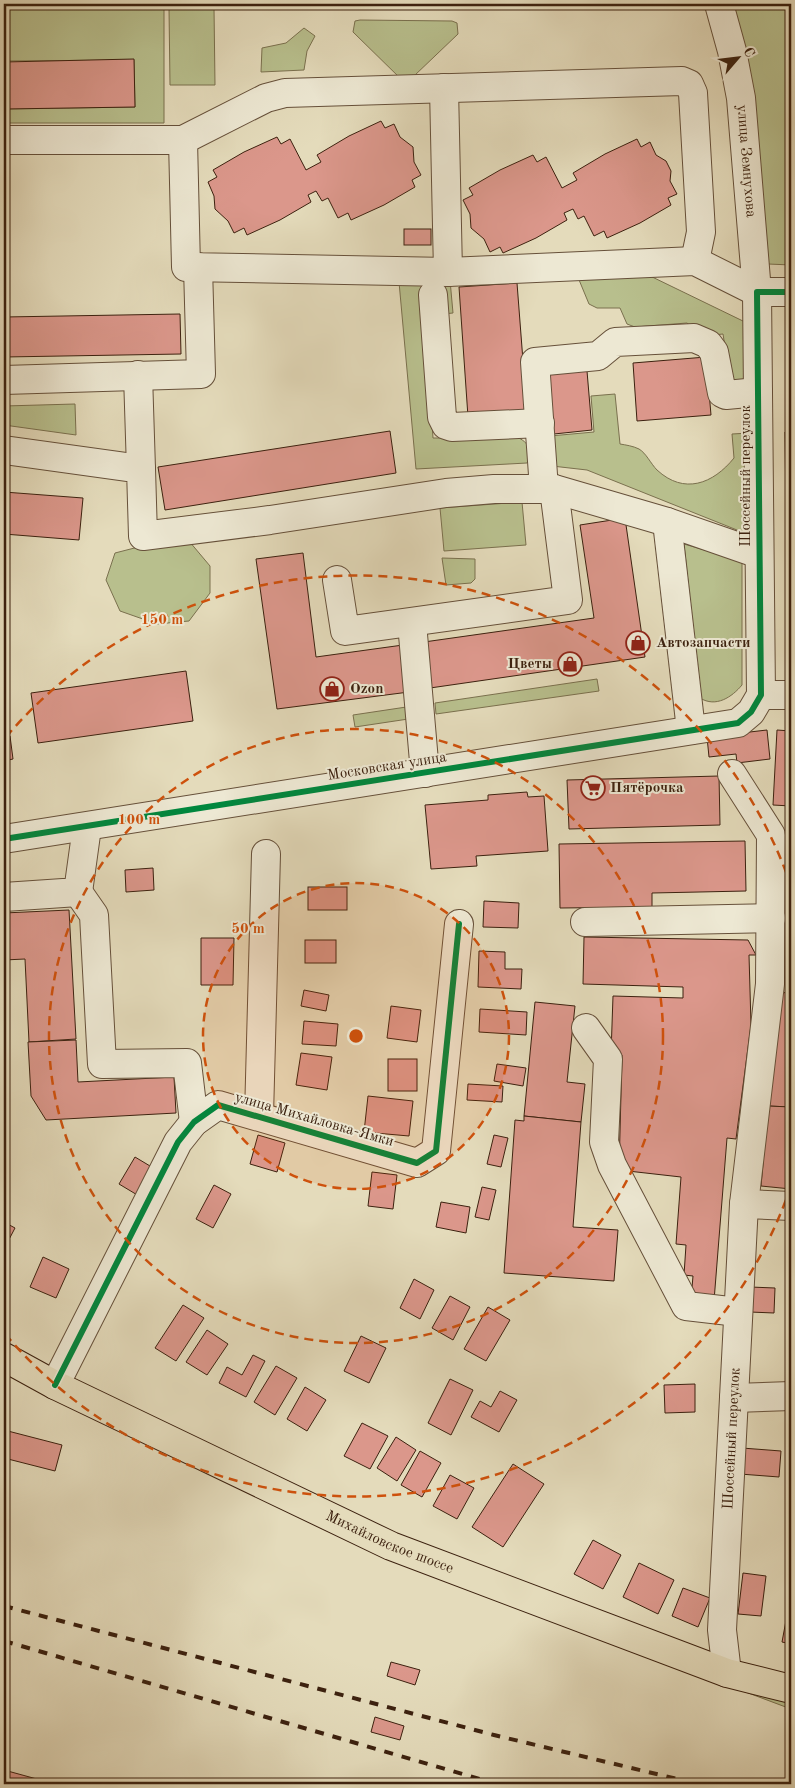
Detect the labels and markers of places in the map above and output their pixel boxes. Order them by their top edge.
shop icon: Автозапчасти [625,630,651,656]
place label: Автозапчасти [656,636,751,651]
shop icon: Цветы [557,651,583,677]
place label: Цветы [507,657,552,672]
shop icon: Ozon [319,676,345,702]
place label: Ozon [350,682,383,697]
supermarket icon: Пятёрочка [580,775,606,801]
place label: Пятёрочка [610,781,684,796]
centre of rings [347,1027,365,1045]

